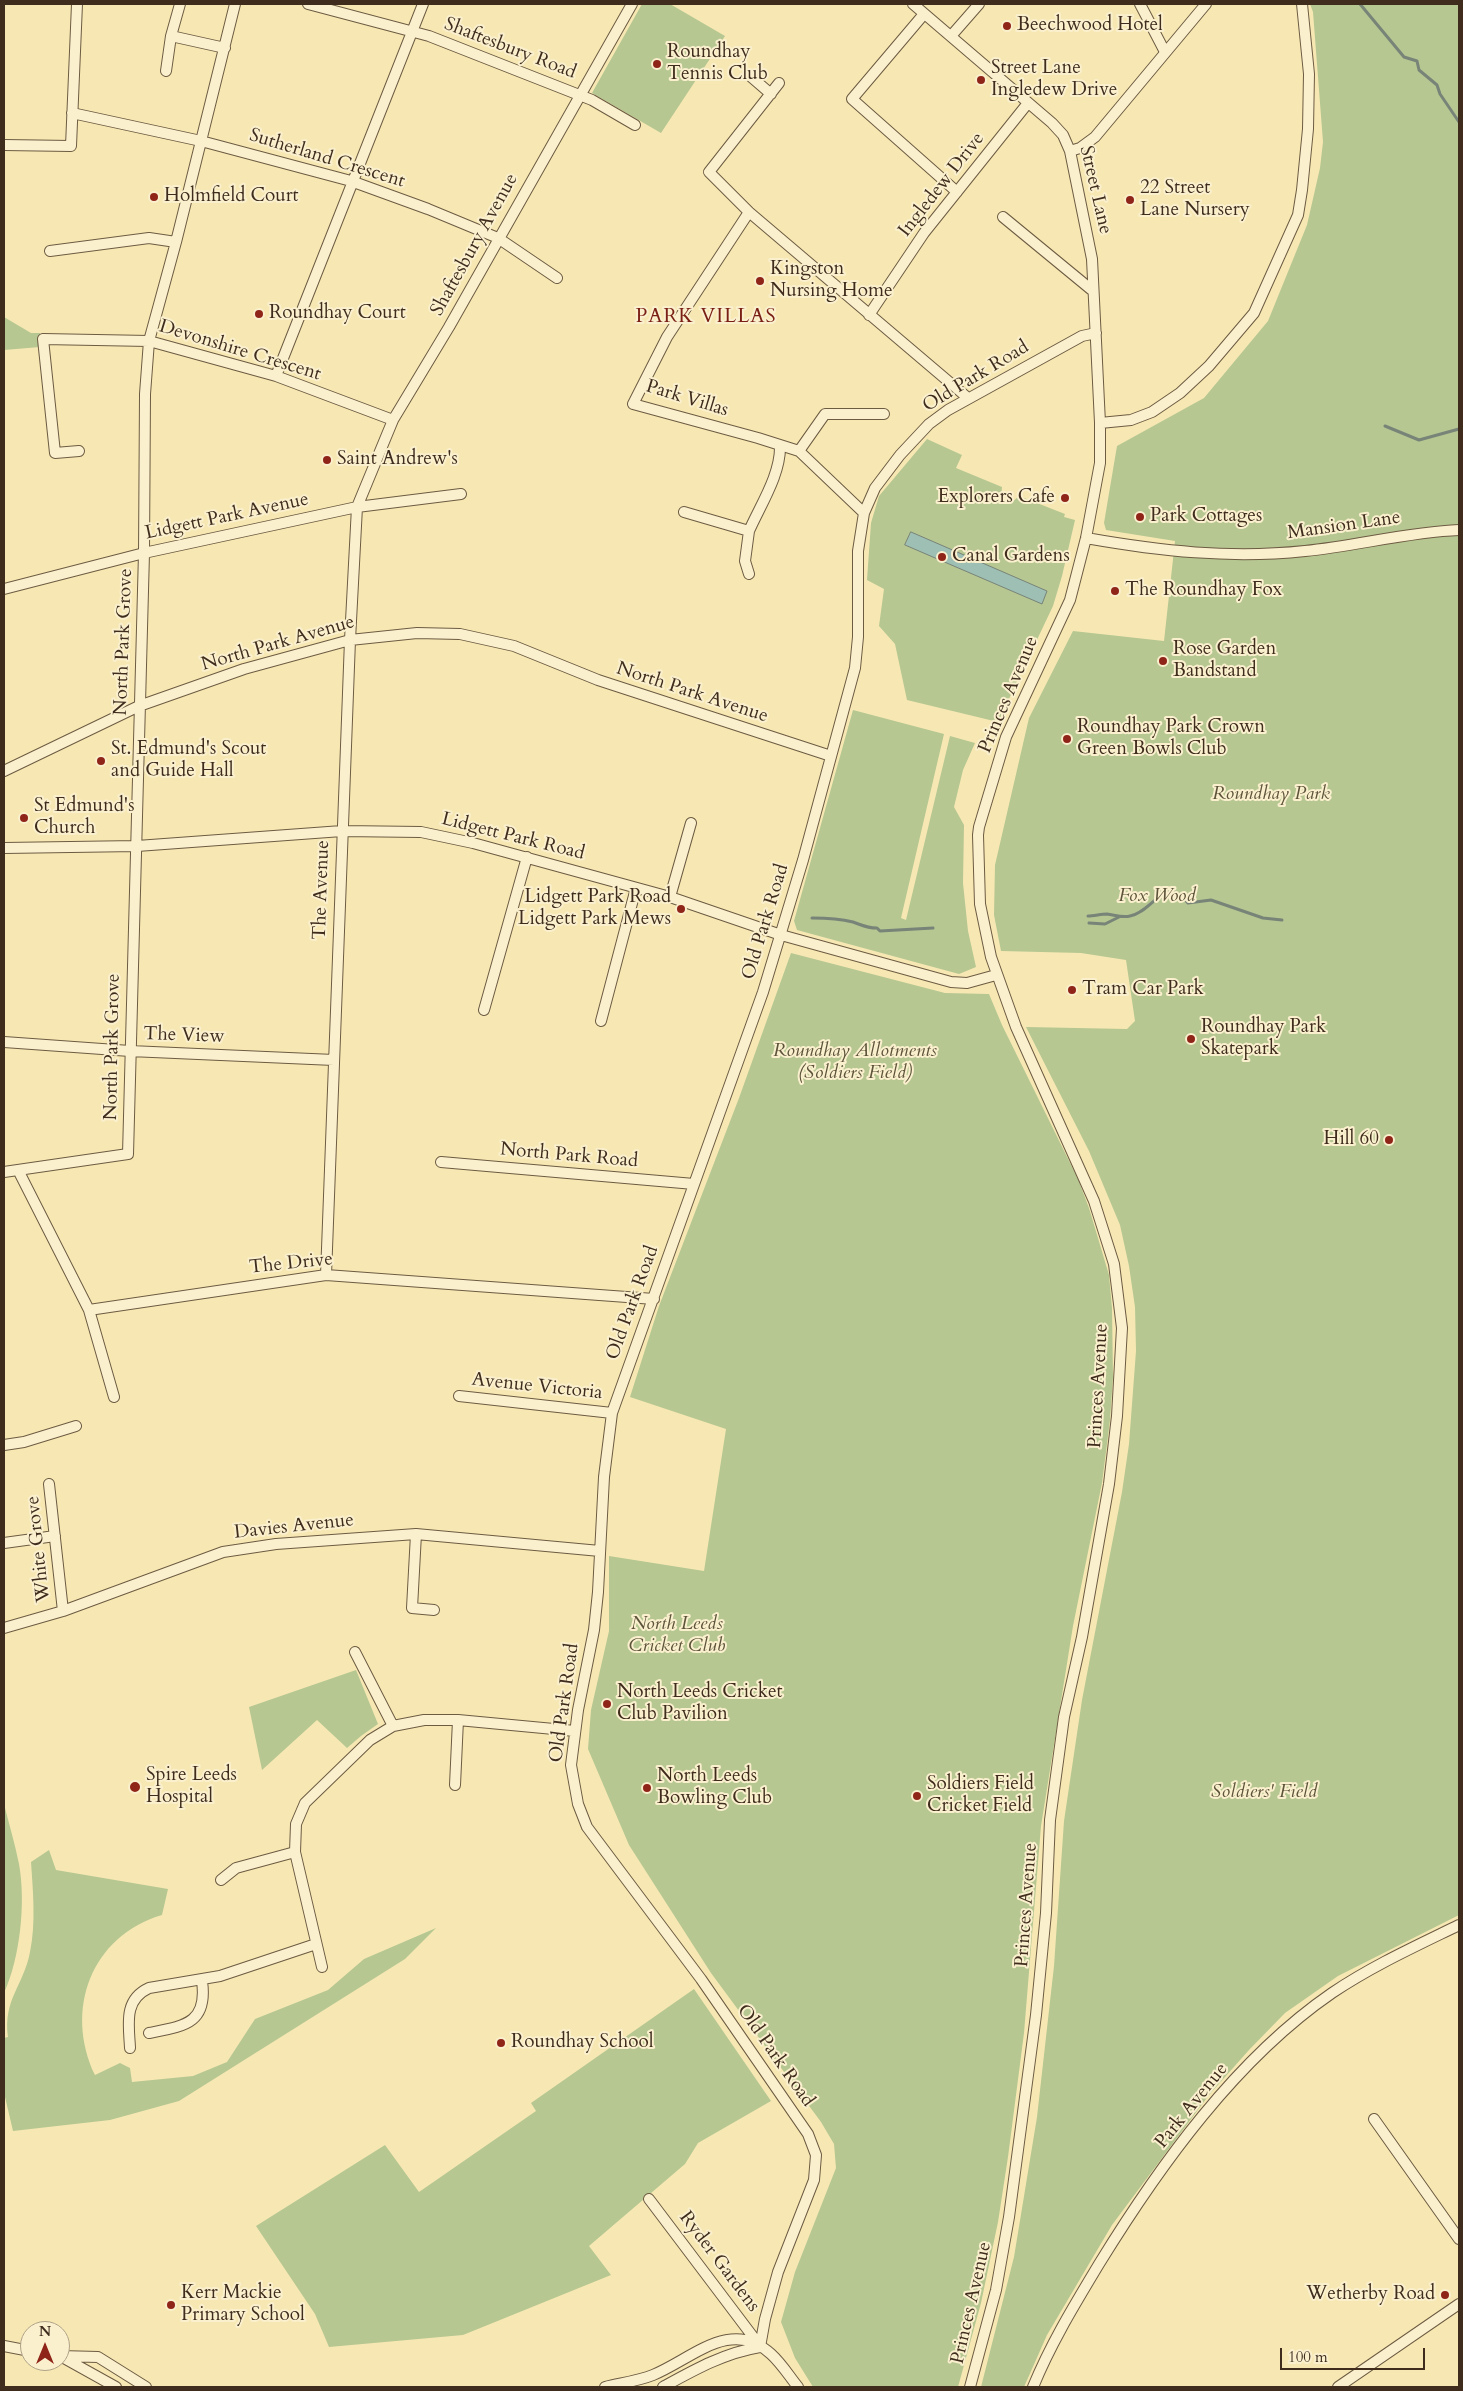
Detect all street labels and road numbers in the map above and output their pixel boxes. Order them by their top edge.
street label: Shaftesbury Road [441,13,579,85]
street label: Sutherland Crescent [246,124,408,194]
street label: Ingledew Drive [894,128,990,242]
street label: Street Lane [1074,144,1116,236]
street label: Shaftesbury Avenue [426,170,524,320]
street label: Devonshire Crescent [156,316,324,386]
street label: Old Park Road [919,336,1033,418]
street label: Park Villas [643,376,731,422]
street label: Lidgett Park Avenue [143,489,311,545]
street label: Mansion Lane [1286,507,1402,545]
street label: North Park Grove [110,568,138,716]
street label: North Park Avenue [199,611,357,677]
street label: Princes Avenue [974,633,1044,757]
street label: North Park Avenue [613,658,771,728]
street label: Lidgett Park Road [439,808,587,866]
street label: The Avenue [309,840,335,940]
street label: Old Park Road [738,861,794,983]
street label: North Park Grove [100,973,126,1121]
street label: The View [143,1023,225,1049]
street label: North Park Road [499,1139,639,1173]
street label: Old Park Road [602,1243,664,1363]
street label: The Drive [248,1248,334,1280]
street label: Princes Avenue [1084,1323,1114,1449]
street label: Avenue Victoria [470,1369,604,1405]
street label: White Grove [22,1495,56,1603]
street label: Davies Avenue [233,1509,355,1545]
street label: Old Park Road [545,1642,585,1764]
street label: Princes Avenue [1011,1842,1043,1968]
street label: Old Park Road [731,2000,819,2112]
street label: Park Avenue [1151,2059,1233,2153]
street label: Ryder Gardens [674,2207,764,2317]
street label: Princes Avenue [947,2240,997,2366]

